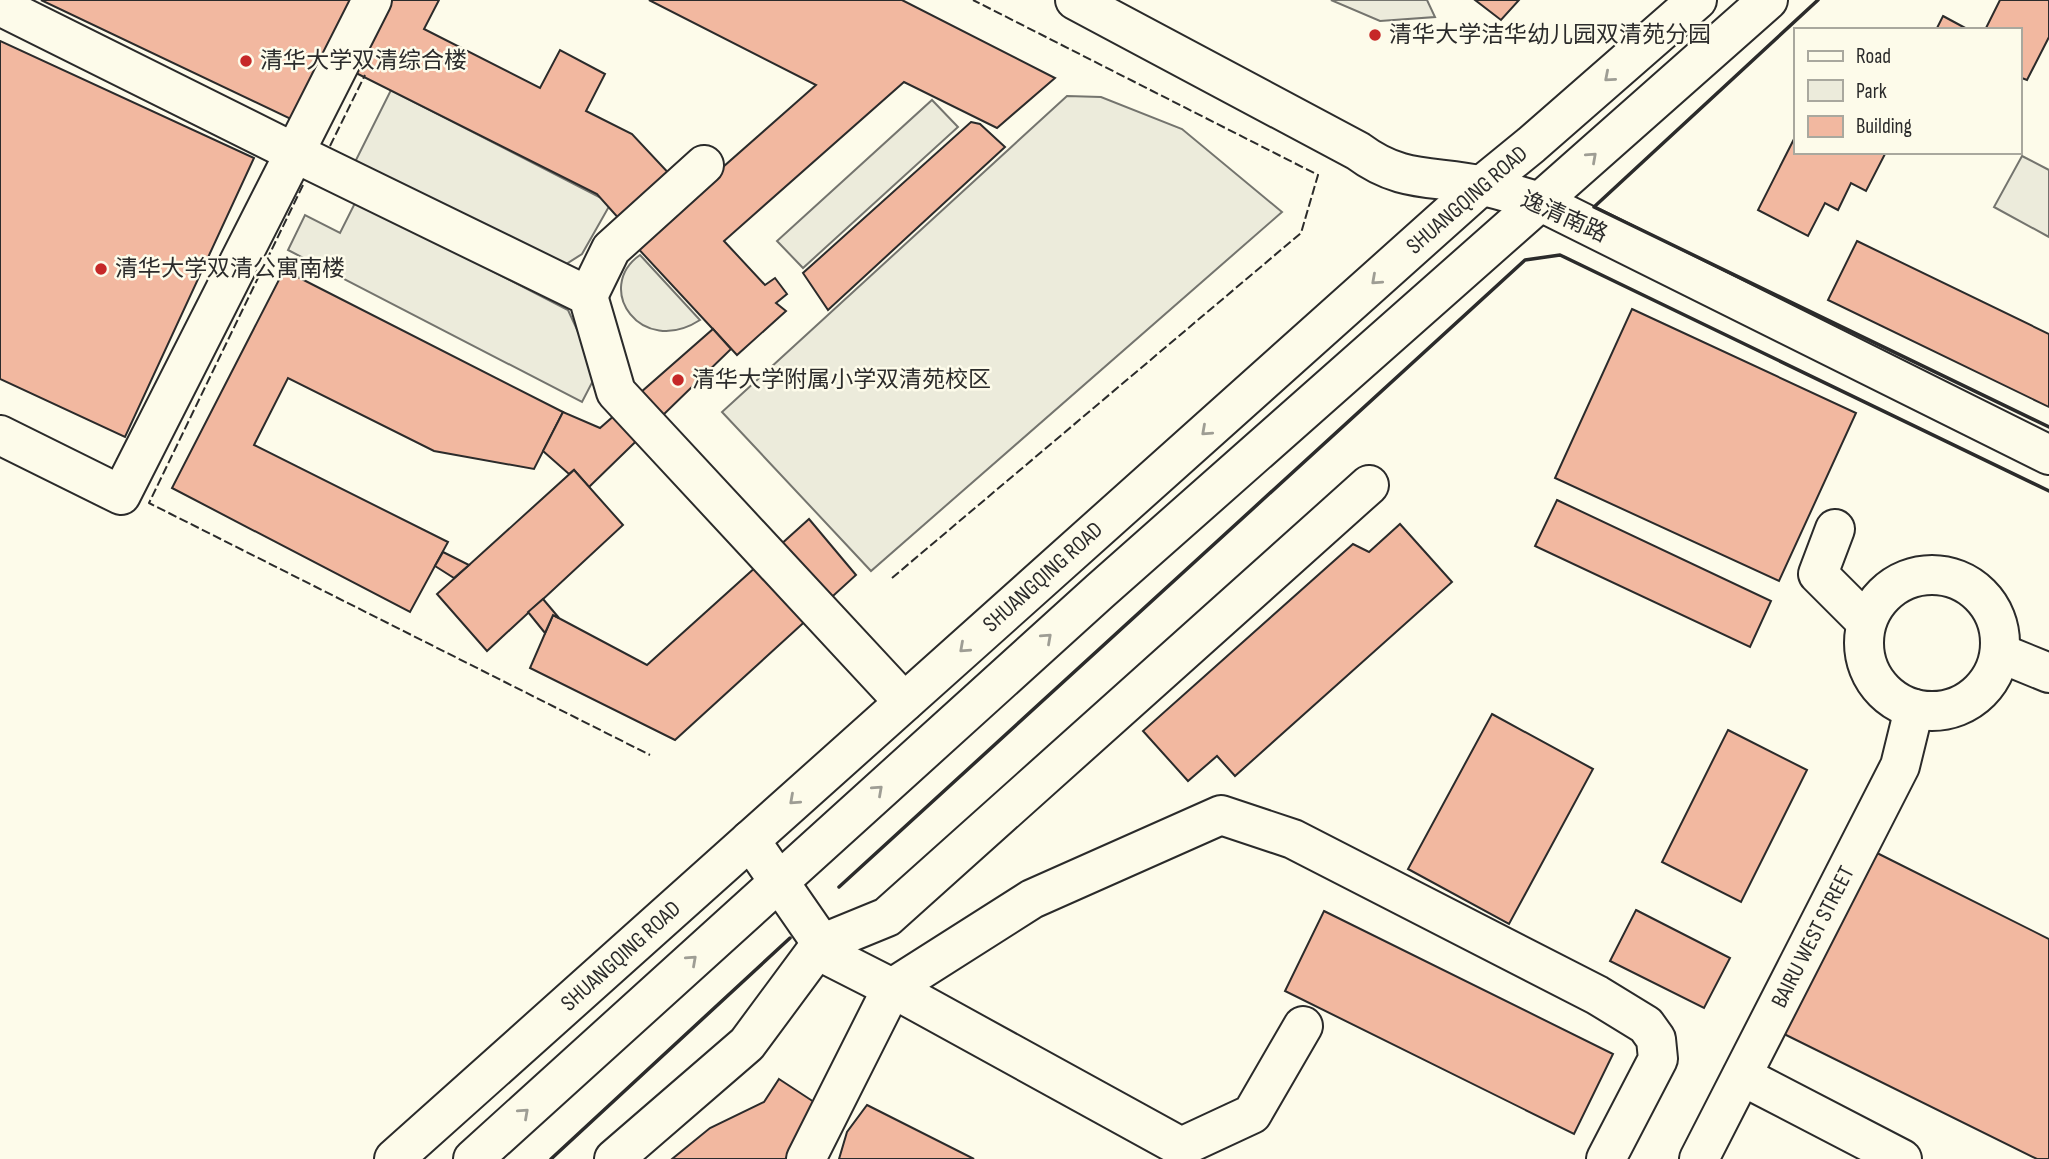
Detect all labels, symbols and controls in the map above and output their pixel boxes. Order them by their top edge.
place label: 清华大学洁华幼儿园双清苑分园 [1389,21,1711,49]
marker: 清华大学洁华幼儿园双清苑分园 [1367,27,1383,43]
legend [1794,28,2021,154]
text: Road [1856,44,1891,69]
place label: 清华大学双清综合楼 [260,47,467,75]
marker: 清华大学双清综合楼 [238,53,254,69]
one-way arrow [1604,69,1617,82]
text: Park [1856,79,1887,104]
text: Building [1856,114,1912,139]
street label: SHUANGQING ROAD [1401,140,1533,260]
one-way arrow [1584,152,1597,165]
street label: 逸清南路 [1516,186,1612,248]
place label: 清华大学双清公寓南楼 [115,255,345,283]
marker: 清华大学双清公寓南楼 [93,261,109,277]
one-way arrow [1371,272,1384,284]
place label: 清华大学附属小学双清苑校区 [692,366,991,394]
marker: 清华大学附属小学双清苑校区 [670,372,686,388]
one-way arrow [1201,423,1214,436]
street label: SHUANGQING ROAD [977,516,1109,638]
one-way arrow [1039,634,1052,646]
one-way arrow [959,640,972,652]
one-way arrow [870,786,883,798]
one-way arrow [789,792,802,805]
street label: BAIRU WEST STREET [1765,861,1861,1013]
street label: SHUANGQING ROAD [555,895,687,1017]
one-way arrow [684,956,697,969]
one-way arrow [516,1109,529,1121]

